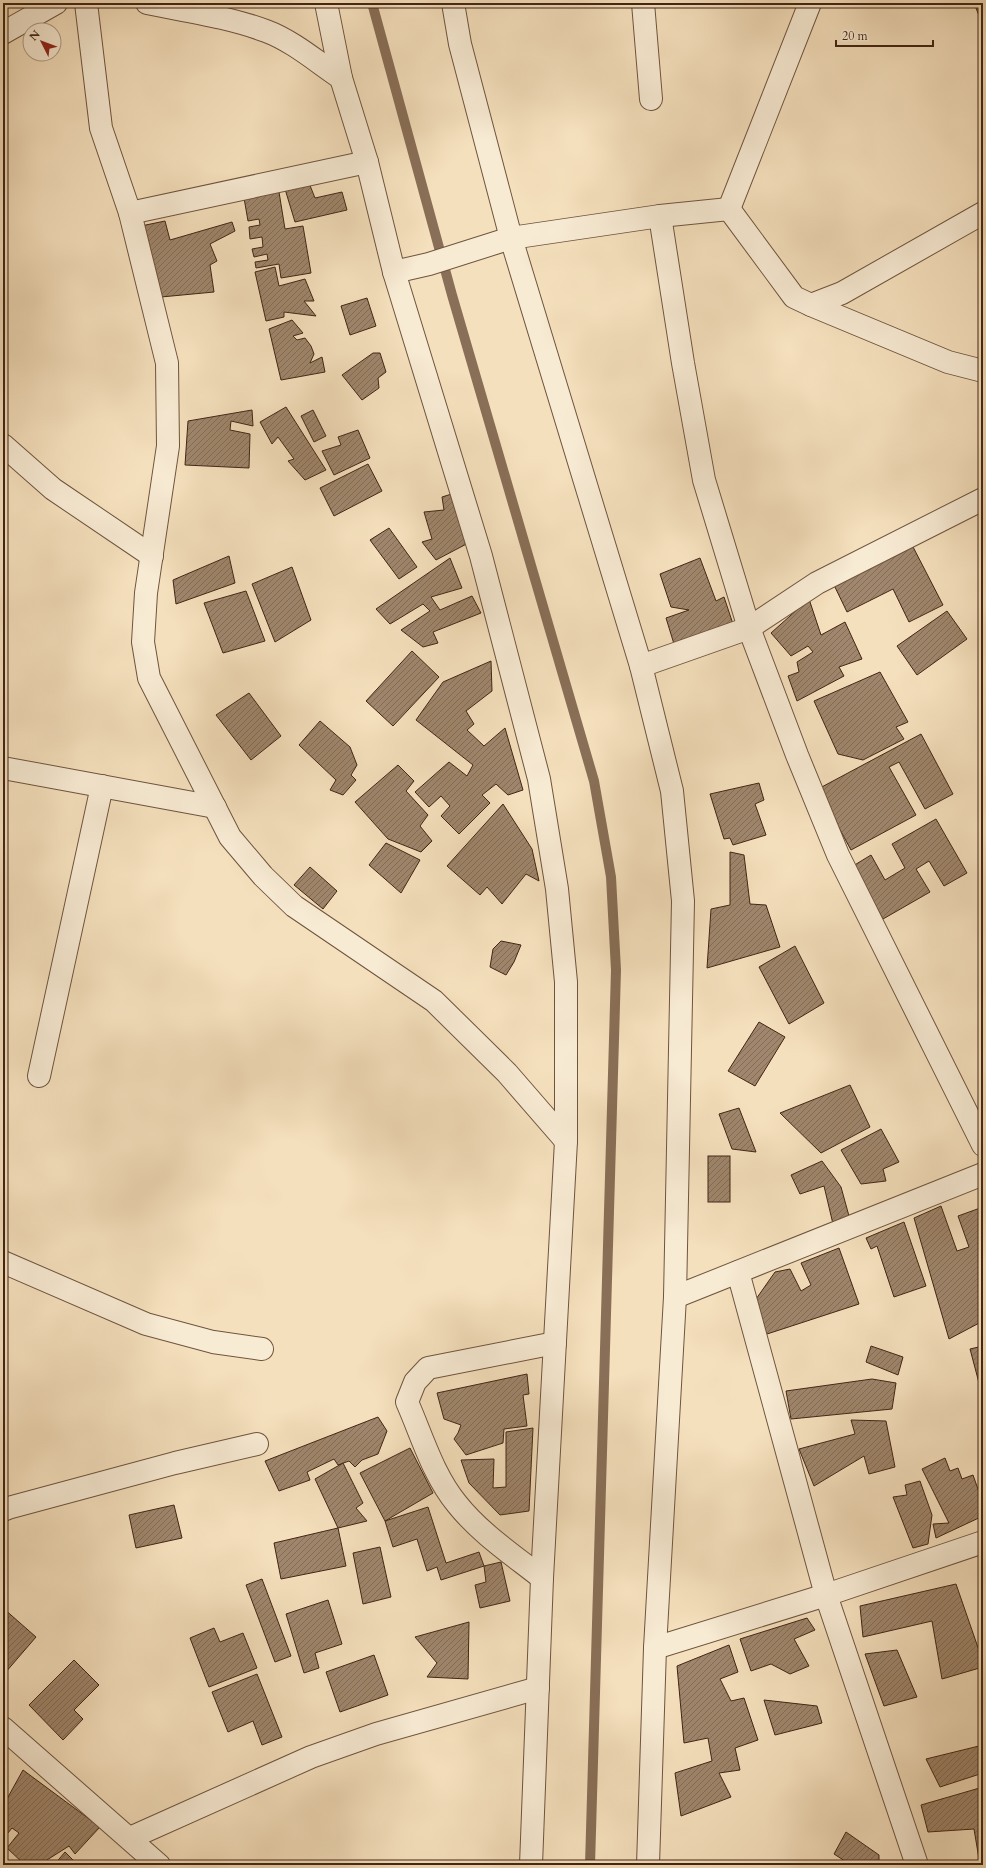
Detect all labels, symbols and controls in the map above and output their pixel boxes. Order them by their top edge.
north arrow [22,22,62,62]
scale bar [836,22,933,48]
text: N [26,27,44,44]
text: 20 m [842,28,869,44]

